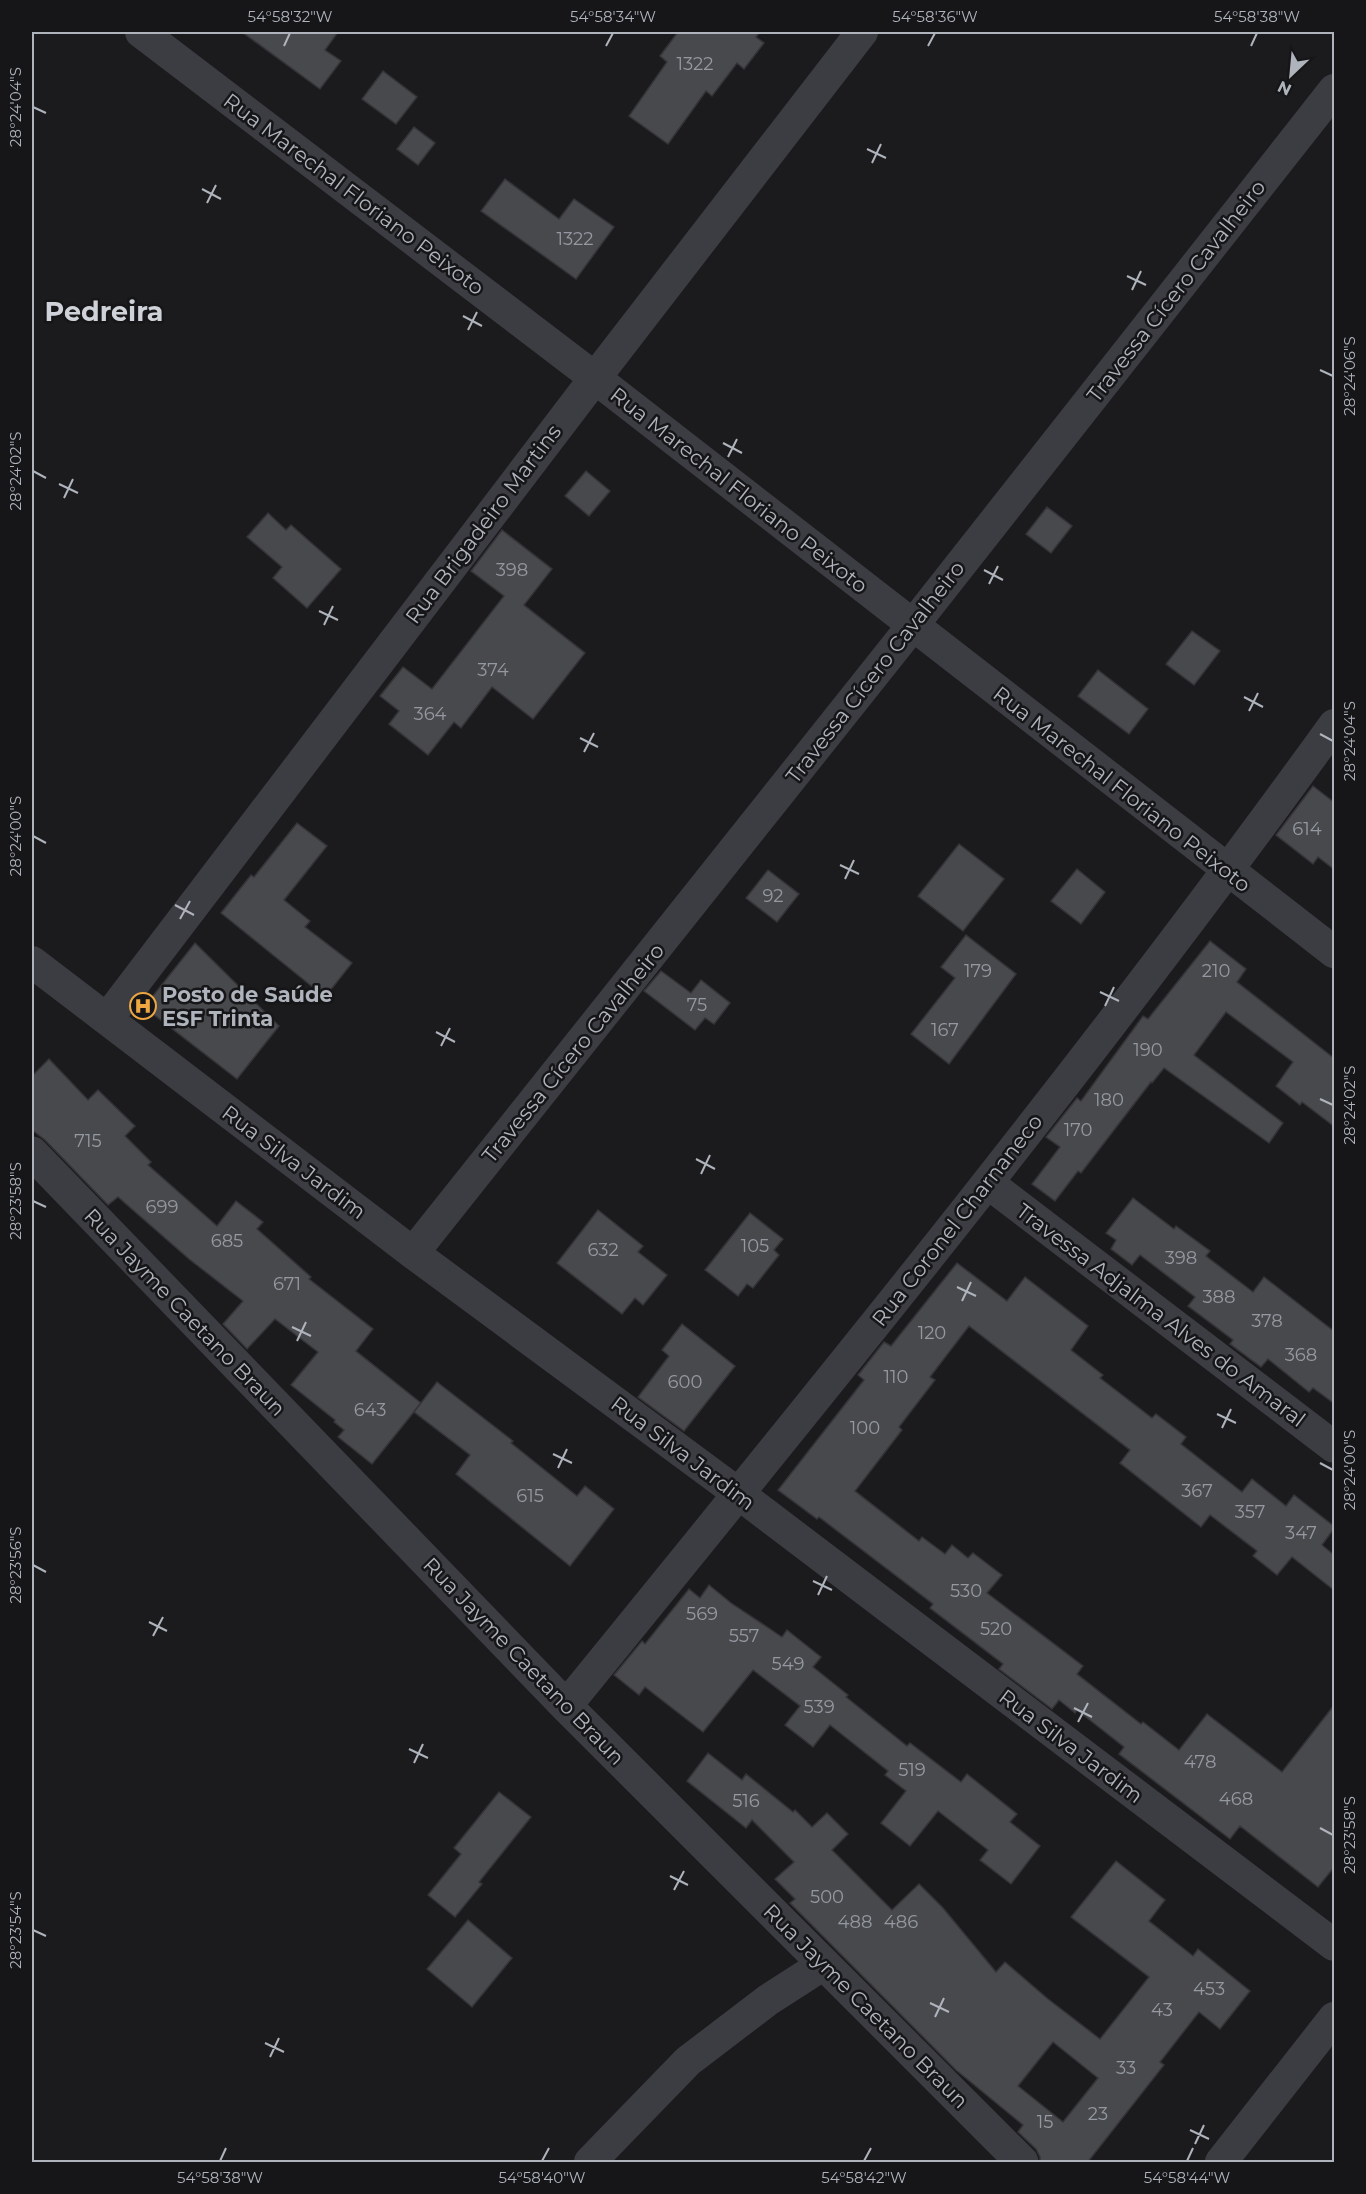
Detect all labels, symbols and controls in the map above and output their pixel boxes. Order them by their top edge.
text: 54°58'32"W [248,7,333,26]
text: 54°58'34"W [570,7,656,26]
text: 54°58'36"W [892,7,978,26]
text: 54°58'38"W [1214,7,1300,26]
north arrow [1261,45,1321,105]
house number: 1322 [676,53,714,75]
text: 28°24'04"S [6,67,25,147]
text: N [1275,77,1295,99]
street label: Rua Marechal Floriano Peixoto [219,88,489,300]
street label: Travessa Cícero Cavalheiro [1081,175,1271,407]
house number: 1322 [556,228,594,250]
district label: Pedreira [45,295,164,328]
text: 28°24'06"S [1340,336,1359,416]
street label: Rua Marechal Floriano Peixoto [605,382,873,598]
street label: Rua Brigadeiro Martins [400,419,566,629]
text: 28°24'02"S [6,432,25,510]
street label: Travessa Cícero Cavalheiro [780,556,970,788]
house number: 398 [496,559,528,581]
house number: 374 [477,659,509,681]
street label: Rua Marechal Floriano Peixoto [988,681,1256,897]
text: 28°24'04"S [1340,701,1359,781]
house number: 364 [413,703,447,725]
text: 28°24'00"S [6,796,25,876]
house number: 614 [1292,818,1322,840]
house number: 92 [762,885,784,907]
street label: Travessa Cícero Cavalheiro [477,938,669,1168]
house number: 179 [964,960,992,982]
house number: 210 [1202,960,1230,982]
place label: Posto de Saúde ESF Trinta [162,982,333,1031]
hospital icon: Posto de Saúde ESF Trinta [128,991,158,1021]
house number: 75 [687,994,707,1016]
house number: 167 [931,1019,959,1041]
house number: 190 [1133,1039,1163,1061]
text: 28°24'02"S [1340,1066,1359,1144]
house number: 180 [1094,1089,1124,1111]
street label: Rua Silva Jardim [217,1100,371,1224]
street label: Rua Coronel Charnaneco [866,1109,1048,1331]
house number: 170 [1064,1119,1092,1141]
house number: 715 [74,1130,102,1152]
text: 28°23'58"S [6,1162,25,1240]
house number: 699 [146,1196,178,1218]
street label: Travessa Adjalma Alves do Amaral [1012,1198,1310,1432]
street label: Rua Jayme Caetano Braun [79,1203,291,1421]
house number: 685 [211,1230,243,1252]
house number: 105 [741,1235,769,1257]
house number: 632 [587,1239,619,1261]
house number: 398 [1165,1247,1197,1269]
house number: 671 [273,1273,301,1295]
house number: 388 [1202,1286,1236,1308]
house number: 378 [1251,1310,1283,1332]
house number: 120 [918,1322,946,1344]
house number: 368 [1285,1344,1317,1366]
house number: 110 [884,1366,908,1388]
house number: 600 [668,1371,702,1393]
street label: Rua Silva Jardim [606,1391,760,1515]
house number: 643 [354,1399,386,1421]
house number: 100 [850,1417,880,1439]
text: 28°24'00"S [1340,1430,1359,1510]
house number: 367 [1181,1480,1213,1502]
house number: 615 [516,1485,544,1507]
house number: 357 [1235,1501,1265,1523]
house number: 347 [1285,1522,1317,1544]
text: 28°23'56"S [6,1526,25,1604]
street label: Rua Jayme Caetano Braun [418,1552,630,1770]
house number: 530 [950,1580,982,1602]
house number: 569 [686,1603,718,1625]
house number: 520 [980,1618,1012,1640]
house number: 557 [729,1625,759,1647]
house number: 549 [772,1653,804,1675]
street label: Rua Silva Jardim [994,1684,1148,1808]
house number: 539 [803,1696,835,1718]
house number: 478 [1184,1751,1216,1773]
house number: 519 [898,1759,926,1781]
house number: 468 [1219,1788,1253,1810]
house number: 516 [732,1790,760,1812]
text: 28°23'58"S [1340,1796,1359,1874]
house number: 500 [810,1886,844,1908]
text: 28°23'54"S [6,1891,25,1969]
street label: Rua Jayme Caetano Braun [759,1899,973,2113]
house number: 488 [837,1911,873,1933]
house number: 486 [884,1911,918,1933]
house number: 453 [1193,1978,1225,2000]
house number: 43 [1151,1999,1173,2021]
house number: 33 [1116,2057,1136,2079]
house number: 23 [1088,2103,1108,2125]
house number: 15 [1037,2111,1053,2133]
text: 54°58'38"W [177,2168,263,2187]
text: 54°58'40"W [498,2168,586,2187]
text: 54°58'42"W [821,2168,907,2187]
text: 54°58'44"W [1144,2168,1231,2187]

